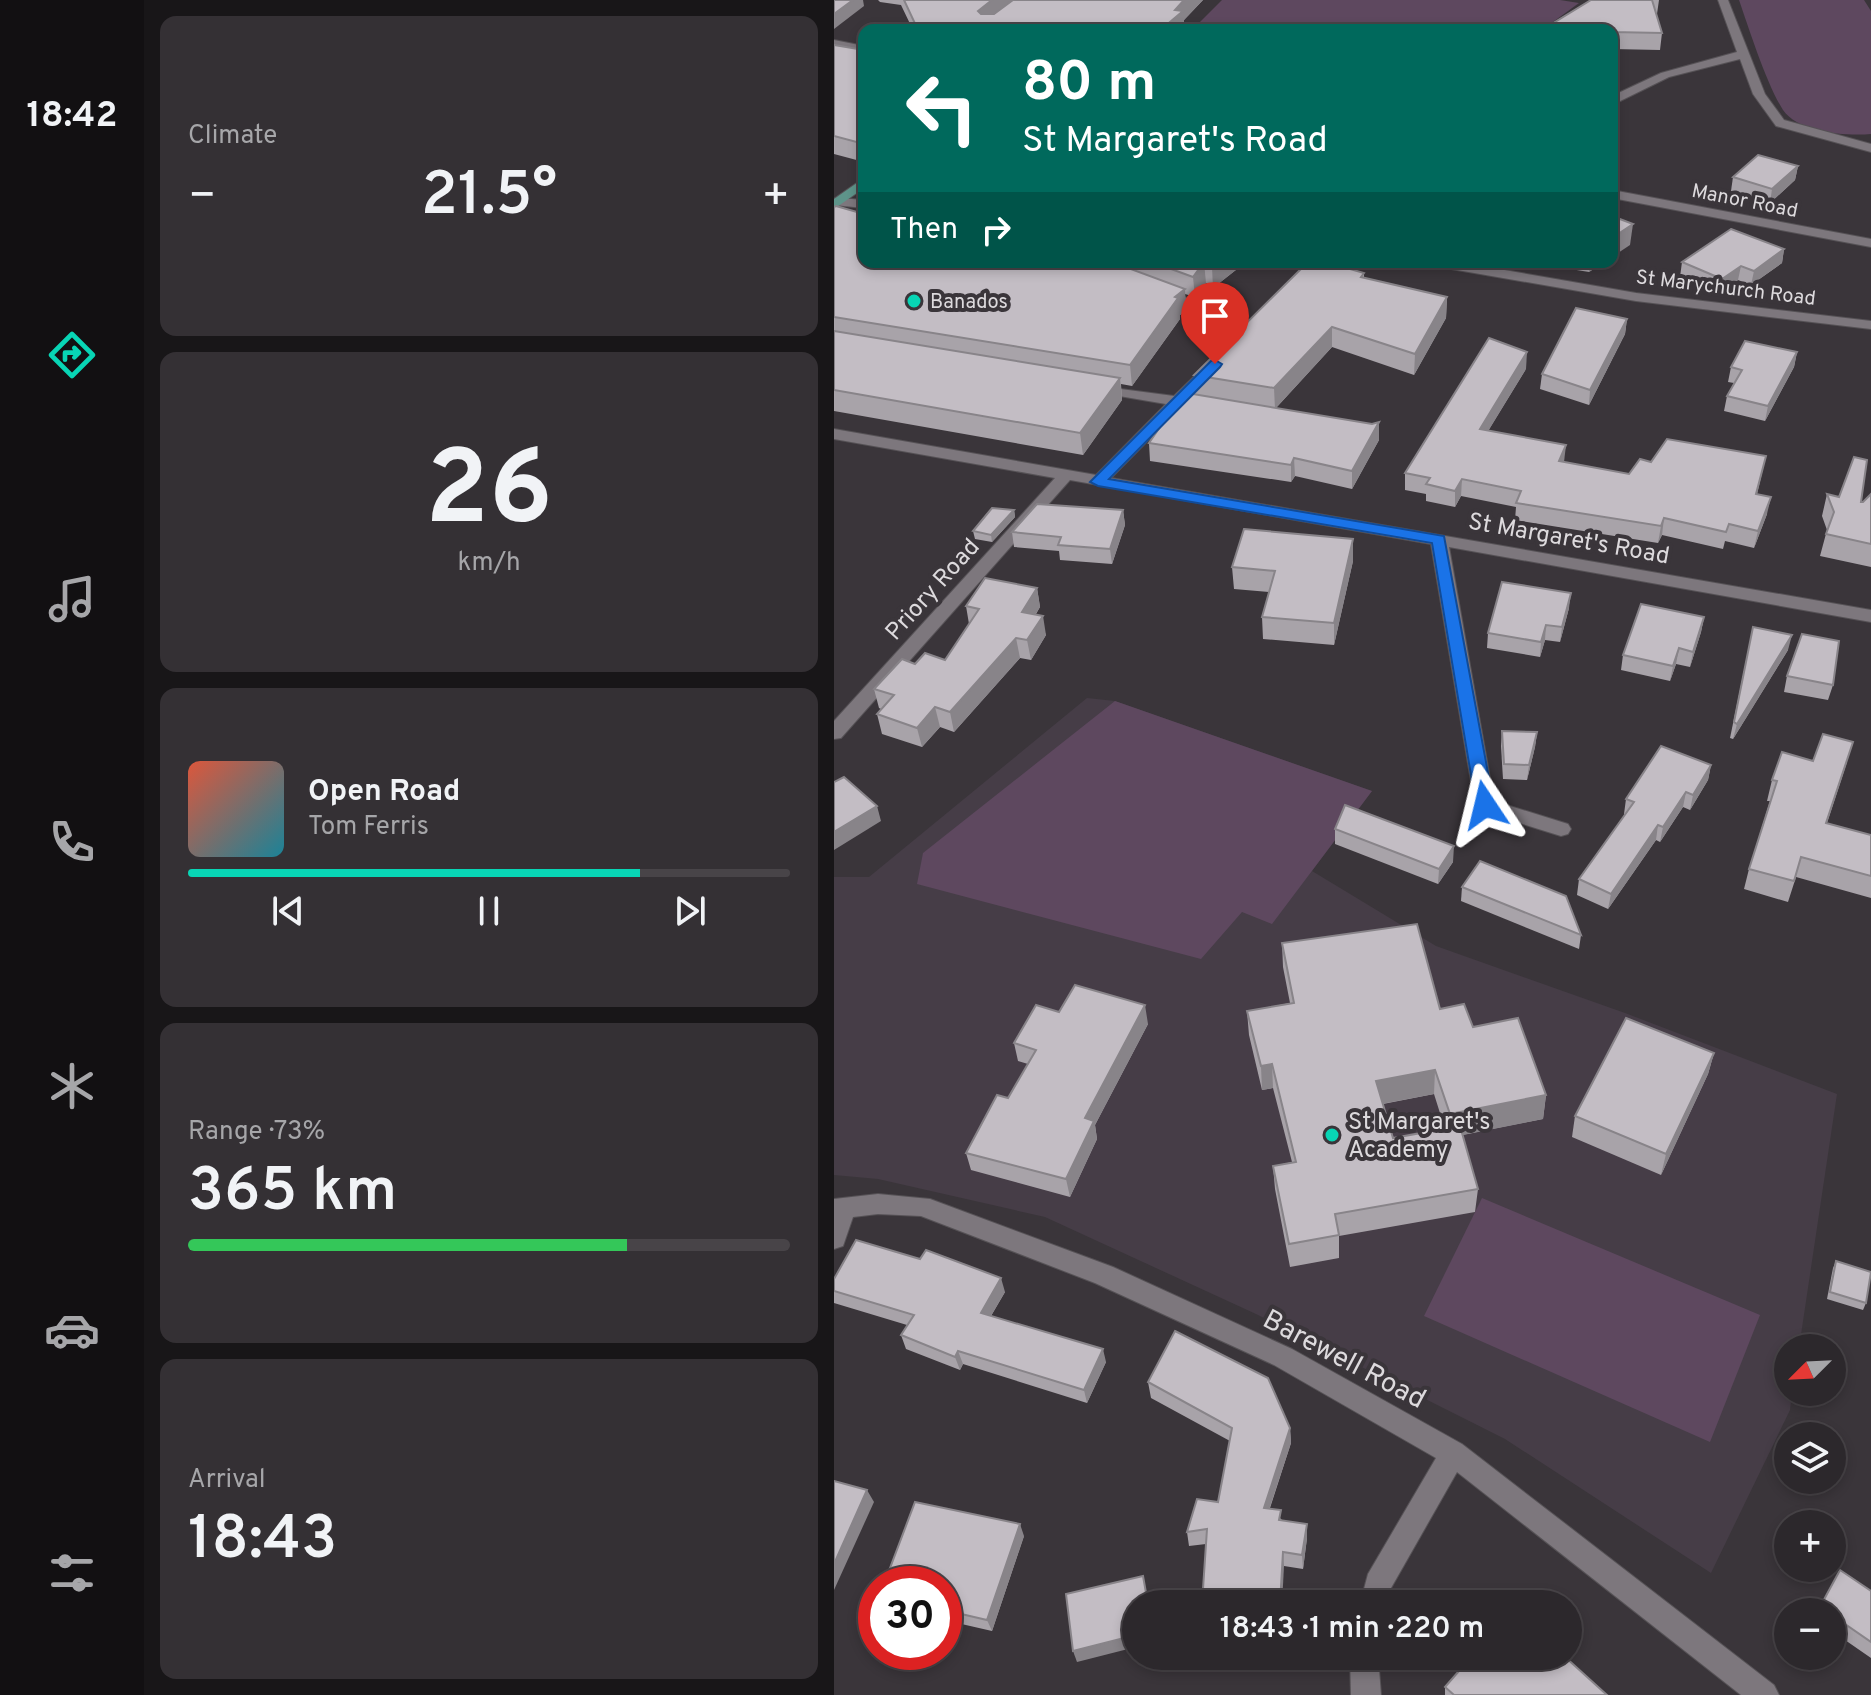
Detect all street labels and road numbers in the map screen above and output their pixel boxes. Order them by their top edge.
street label: Manor Road [1689,179,1800,225]
street label: St Marychurch Road [1634,265,1817,313]
street label: St Margaret's Road [1466,508,1672,572]
street label: Priory Road [880,533,987,648]
street label: Barewell Road [1256,1303,1431,1419]

